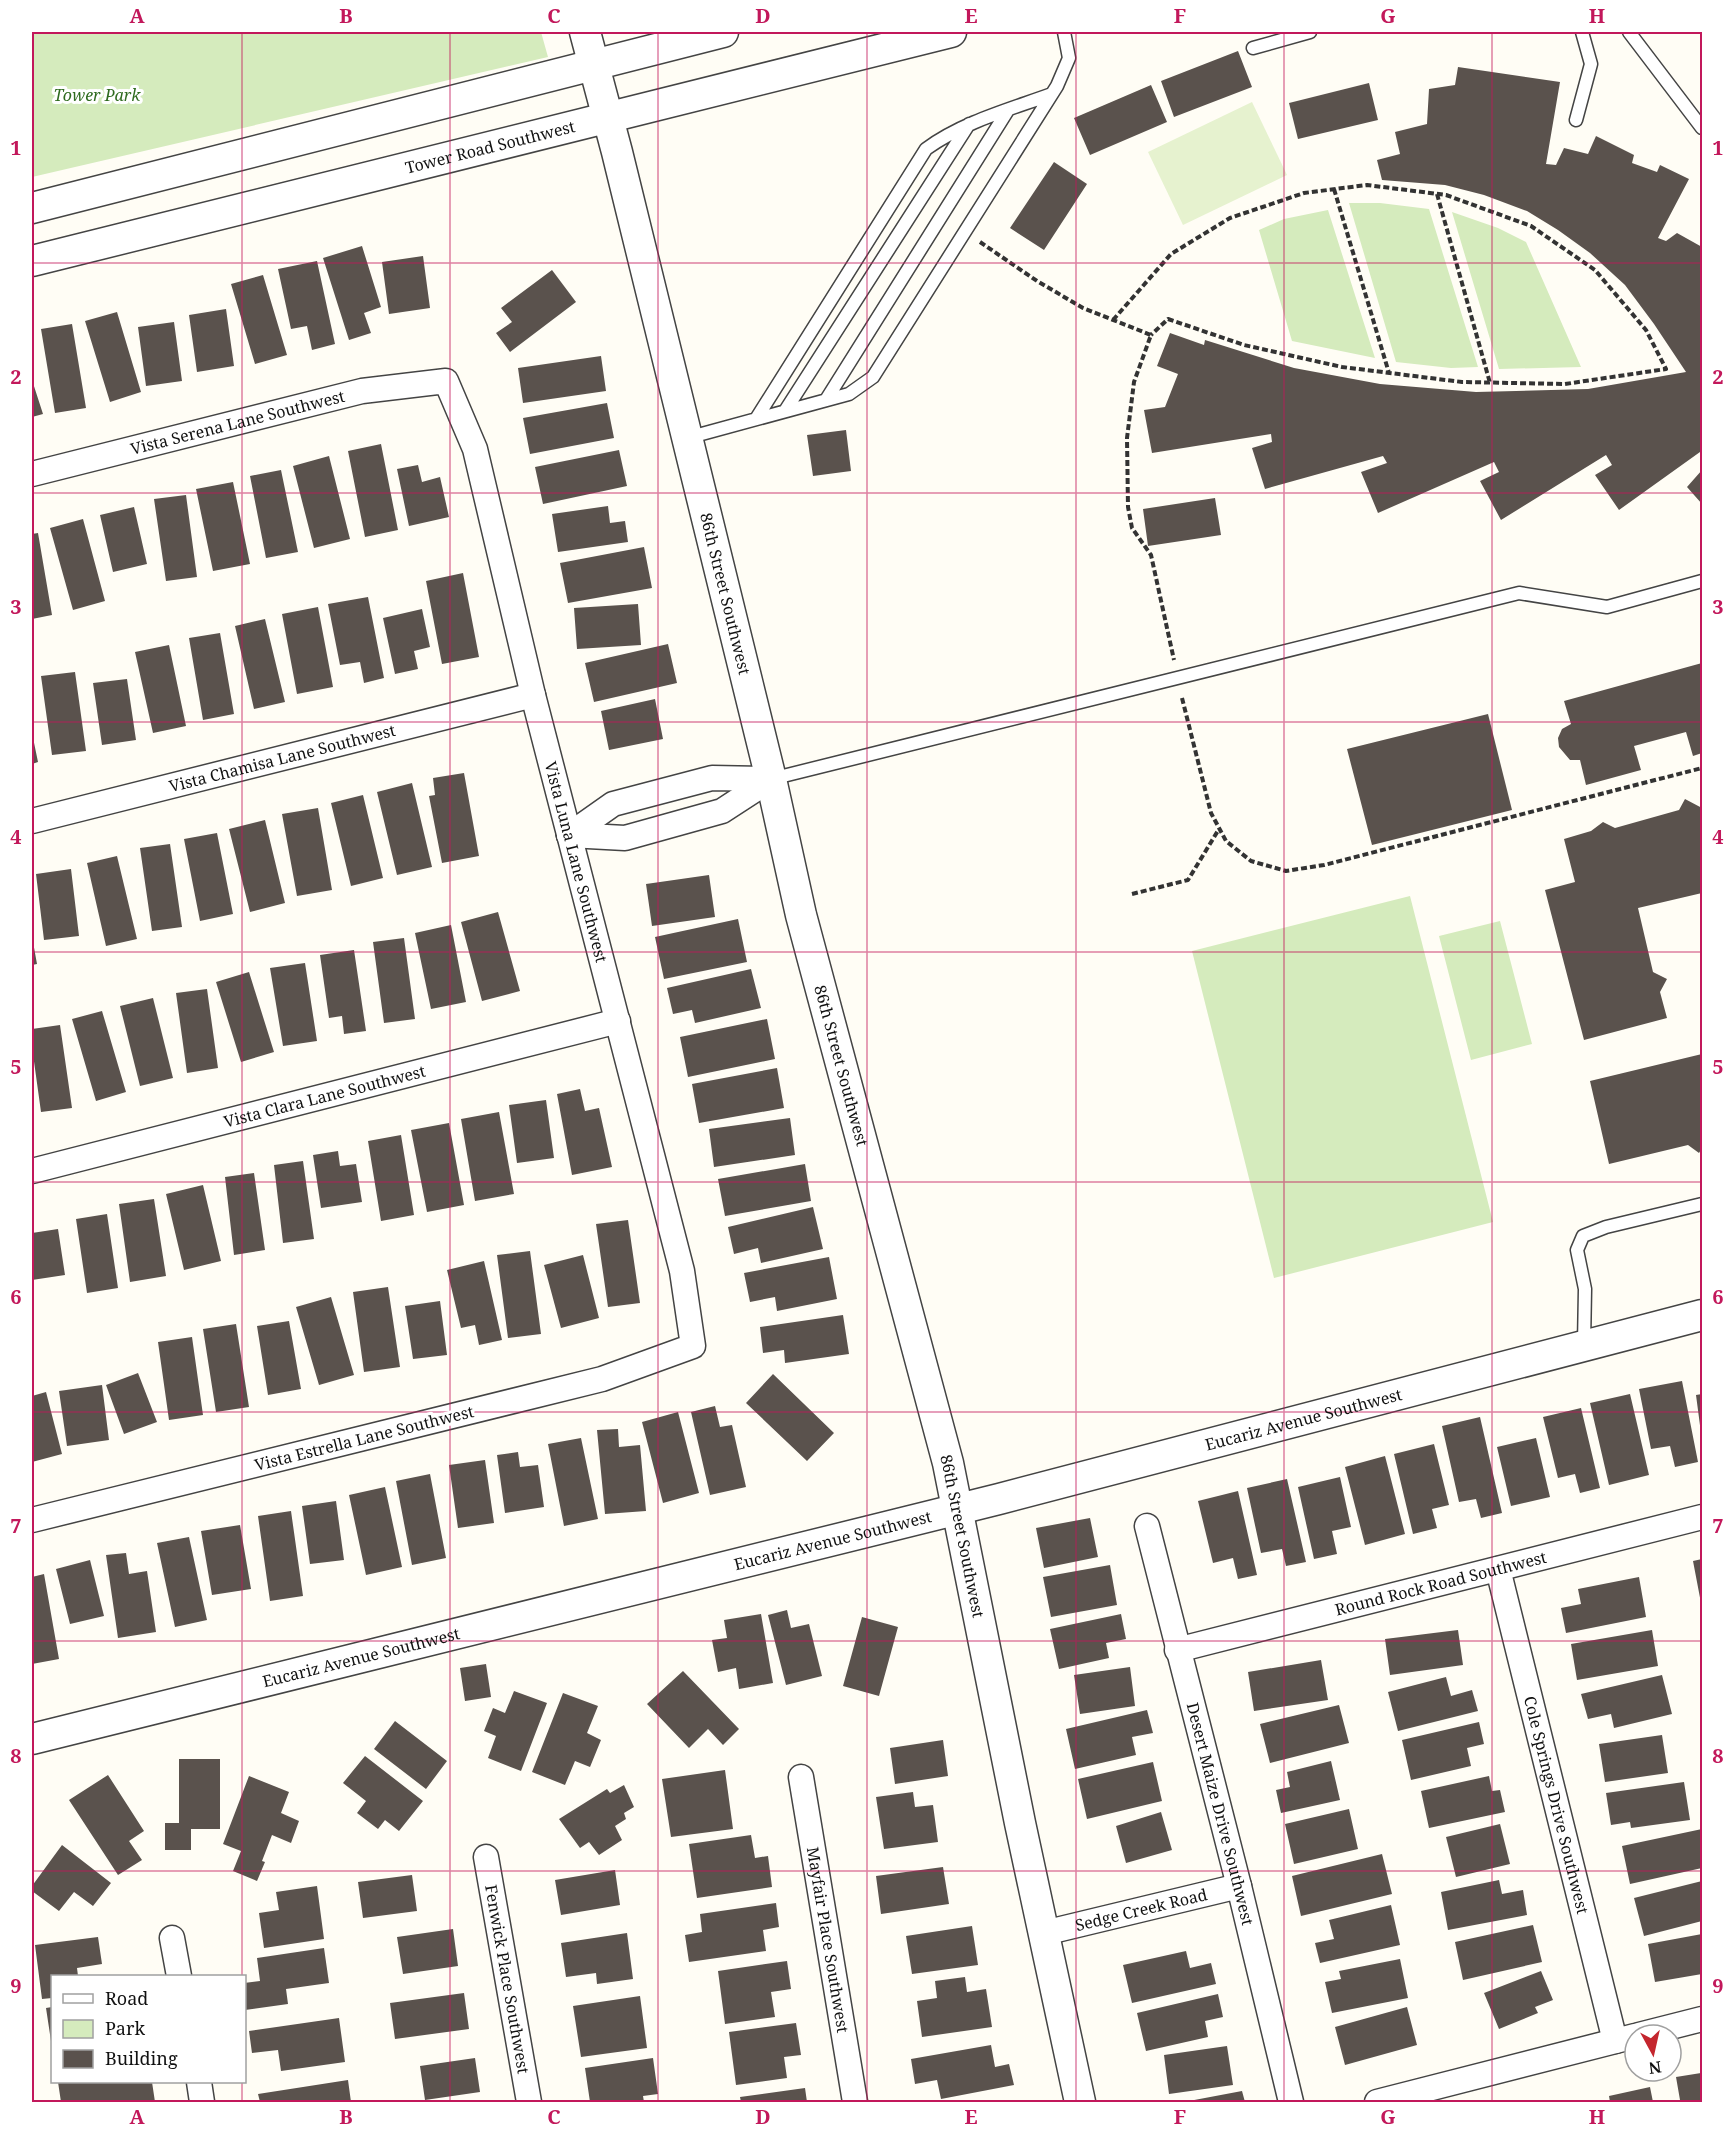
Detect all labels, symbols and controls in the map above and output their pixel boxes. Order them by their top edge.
text: A [129,2,145,29]
text: B [339,2,353,29]
text: C [547,2,561,29]
text: D [755,2,771,29]
text: E [964,2,978,29]
text: F [1174,2,1186,29]
text: G [1380,2,1396,29]
text: H [1589,2,1605,29]
park label: Tower Park [54,84,141,106]
street label: Tower Road Southwest [403,115,578,179]
text: 1 [10,134,22,161]
text: 1 [1712,134,1724,161]
text: 2 [10,363,22,390]
text: 2 [1712,363,1724,390]
street label: Vista Serena Lane Southwest [128,385,347,460]
street label: 86th Street Southwest [695,511,756,677]
text: 3 [10,593,22,620]
text: 3 [1712,593,1724,620]
street label: Vista Chamisa Lane Southwest [167,719,398,797]
street label: Vista Luna Lane Southwest [540,759,613,965]
text: 4 [10,823,22,850]
text: 4 [1712,823,1724,850]
street label: 86th Street Southwest [809,983,874,1149]
text: 5 [10,1053,22,1080]
text: 5 [1712,1053,1724,1080]
street label: Vista Clara Lane Southwest [221,1060,428,1132]
text: 6 [10,1283,22,1310]
text: 6 [1712,1283,1724,1310]
street label: Eucariz Avenue Southwest [1203,1383,1405,1456]
street label: Vista Estrella Lane Southwest [252,1400,476,1476]
street label: 86th Street Southwest [935,1452,990,1620]
street label: Eucariz Avenue Southwest [732,1505,934,1575]
text: 7 [10,1512,22,1539]
text: 7 [1712,1512,1724,1539]
street label: Round Rock Road Southwest [1333,1546,1549,1621]
street label: Eucariz Avenue Southwest [260,1622,462,1692]
street label: Cole Springs Drive Southwest [1519,1694,1594,1916]
street label: Desert Maize Drive Southwest [1182,1700,1259,1928]
text: 8 [10,1742,22,1769]
text: 8 [1712,1742,1724,1769]
street label: Mayfair Place Southwest [802,1845,854,2035]
street label: Fenwick Place Southwest [480,1883,535,2076]
street label: Sedge Creek Road [1073,1883,1210,1936]
text: 9 [10,1972,22,1999]
text: 9 [1712,1972,1724,1999]
legend [51,1975,246,2083]
text: Road [105,1986,148,2010]
text: Park [105,2016,145,2040]
north arrow [1623,2023,1683,2083]
text: Building [105,2046,178,2070]
text: N [1647,2056,1663,2080]
text: A [129,2103,145,2130]
text: B [339,2103,353,2130]
text: C [547,2103,561,2130]
text: D [755,2103,771,2130]
text: E [964,2103,978,2130]
text: F [1174,2103,1186,2130]
text: G [1380,2103,1396,2130]
text: H [1589,2103,1605,2130]

